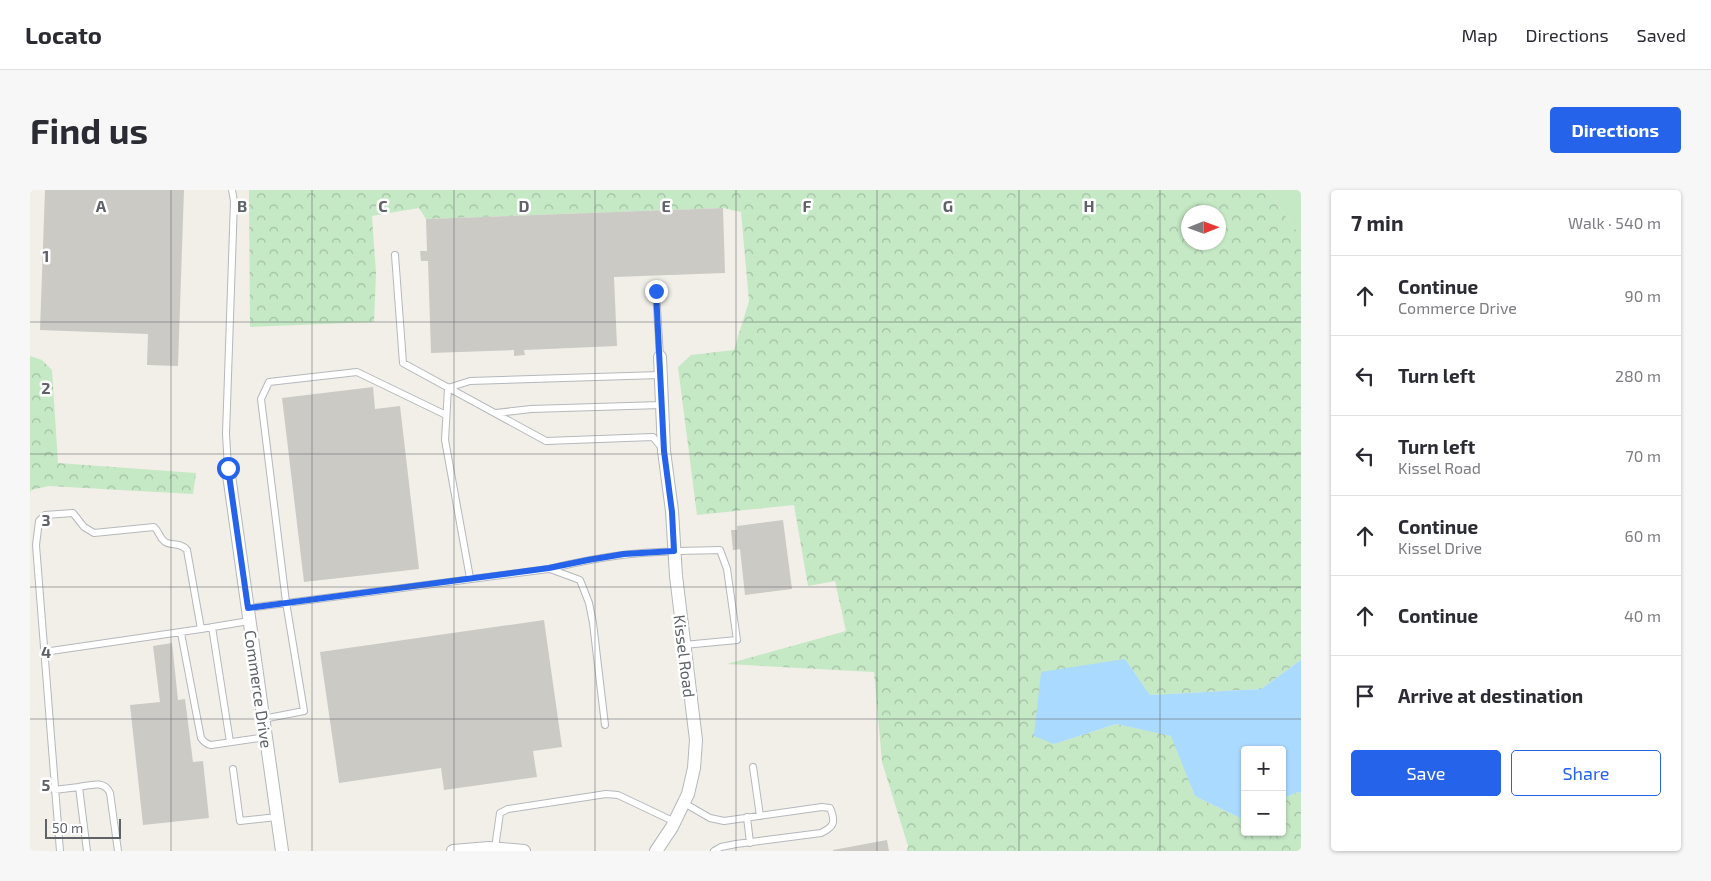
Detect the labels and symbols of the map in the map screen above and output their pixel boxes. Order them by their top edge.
text: A [96,196,107,215]
text: B [237,196,247,215]
text: C [378,196,388,215]
text: D [519,196,530,215]
text: E [661,196,671,215]
text: F [803,196,812,215]
text: G [943,196,953,215]
text: H [1083,196,1095,215]
north arrow [1181,205,1226,250]
text: 1 [43,246,49,265]
route end [645,280,668,303]
text: 2 [41,378,51,397]
route start [217,457,240,480]
text: 3 [41,510,51,529]
street label: Kissel Road [671,614,699,698]
street label: Commerce Drive [241,629,277,749]
text: 4 [41,642,51,661]
text: 5 [42,775,51,794]
scale bar [45,816,121,839]

